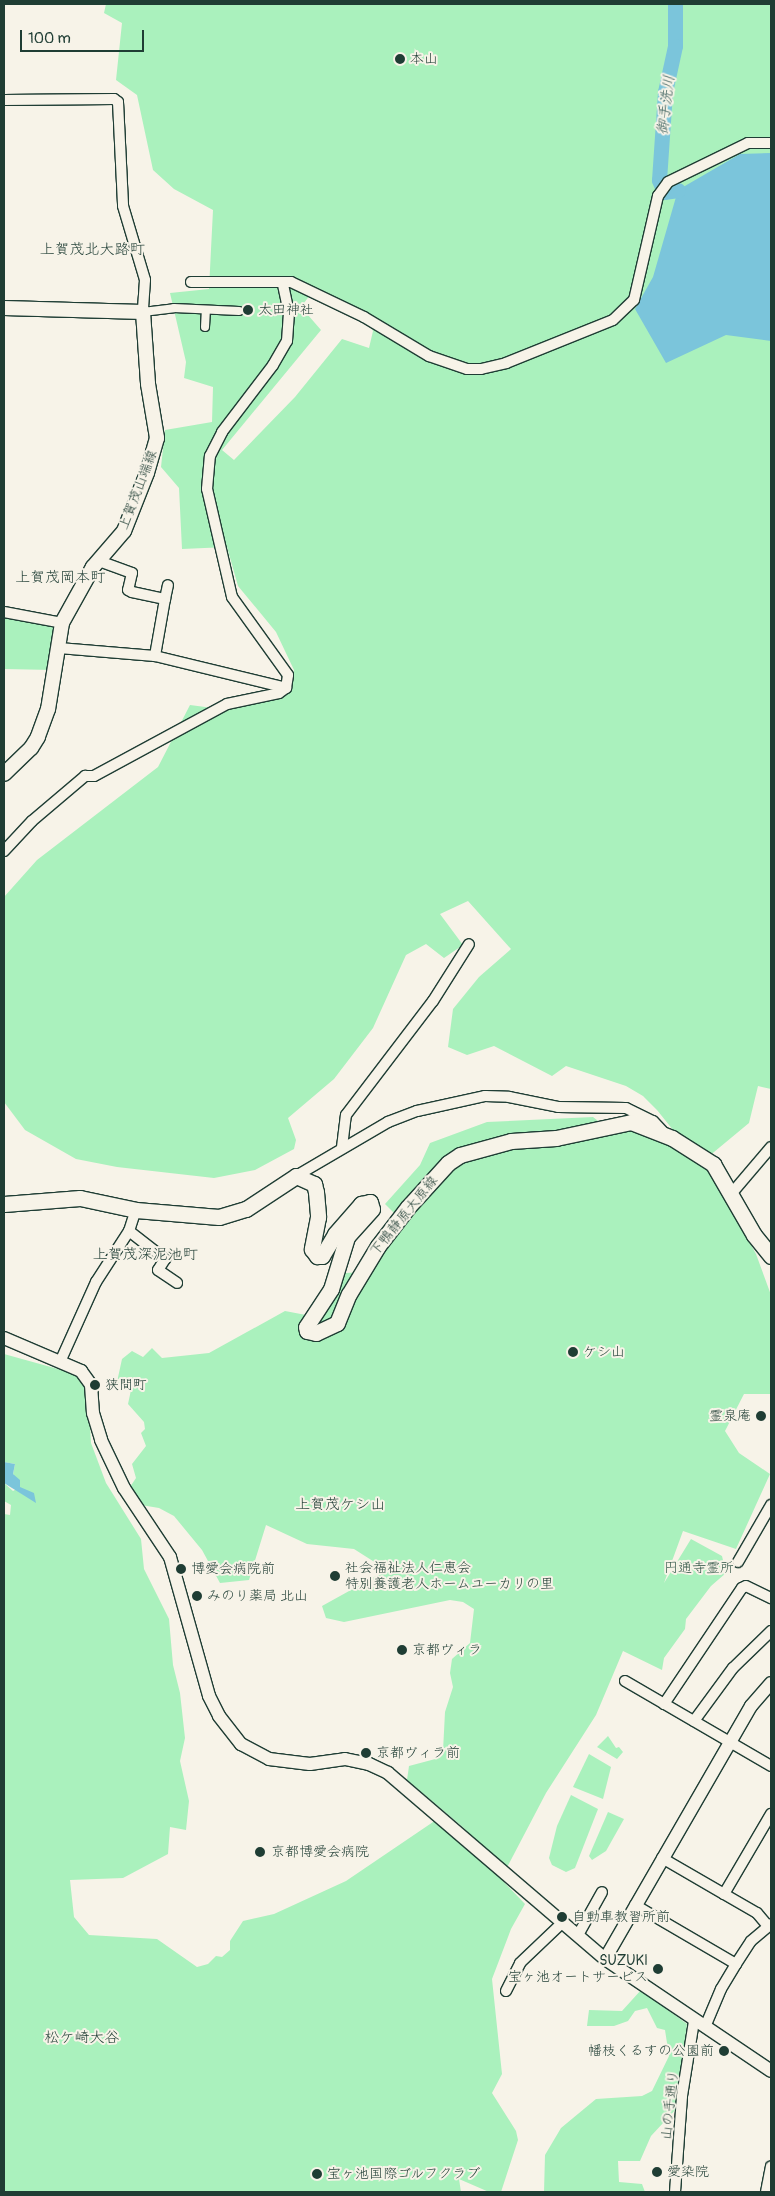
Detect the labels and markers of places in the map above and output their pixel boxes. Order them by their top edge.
place label: 本山 [410,51,438,67]
marker: 本山 [394,53,406,65]
place label: 太田神社 [258,302,314,318]
marker: 太田神社 [242,304,254,316]
place label: ケシ山 [583,1344,625,1360]
marker: ケシ山 [567,1346,579,1358]
place label: 狭間町 [105,1377,147,1393]
marker: 狭間町 [89,1379,101,1391]
place label: 霊泉庵 [709,1408,751,1424]
marker: 霊泉庵 [755,1410,767,1422]
place label: 社会福祉法人仁恵会 特別養護老人ホームユーカリの里 [345,1560,554,1592]
place label: 博愛会病院前 [191,1561,275,1577]
marker: 博愛会病院前 [175,1563,187,1575]
marker: 社会福祉法人仁恵会 特別養護老人ホームユーカリの里 [329,1570,341,1582]
place label: みのり薬局 北山 [207,1588,308,1604]
marker: みのり薬局 北山 [191,1590,203,1602]
place label: 京都ヴィラ [412,1642,482,1658]
marker: 京都ヴィラ [396,1644,408,1656]
place label: 京都ヴィラ前 [376,1745,460,1761]
marker: 京都ヴィラ前 [360,1747,372,1759]
place label: 京都博愛会病院 [271,1844,369,1860]
marker: 京都博愛会病院 [253,1845,267,1859]
place label: 自動車教習所前 [572,1909,670,1925]
marker: 自動車教習所前 [556,1911,568,1923]
place label: SUZUKI 宝ヶ池オートサービス [508,1953,648,1985]
marker: SUZUKI 宝ヶ池オートサービス [652,1963,664,1975]
place label: 幡枝くるすの公園前 [588,2043,714,2059]
marker: 幡枝くるすの公園前 [718,2045,730,2057]
place label: 愛染院 [667,2164,709,2180]
place label: 宝ヶ池国際ゴルフクラブ [327,2166,481,2182]
marker: 愛染院 [651,2166,663,2178]
marker: 宝ヶ池国際ゴルフクラブ [311,2168,323,2180]

